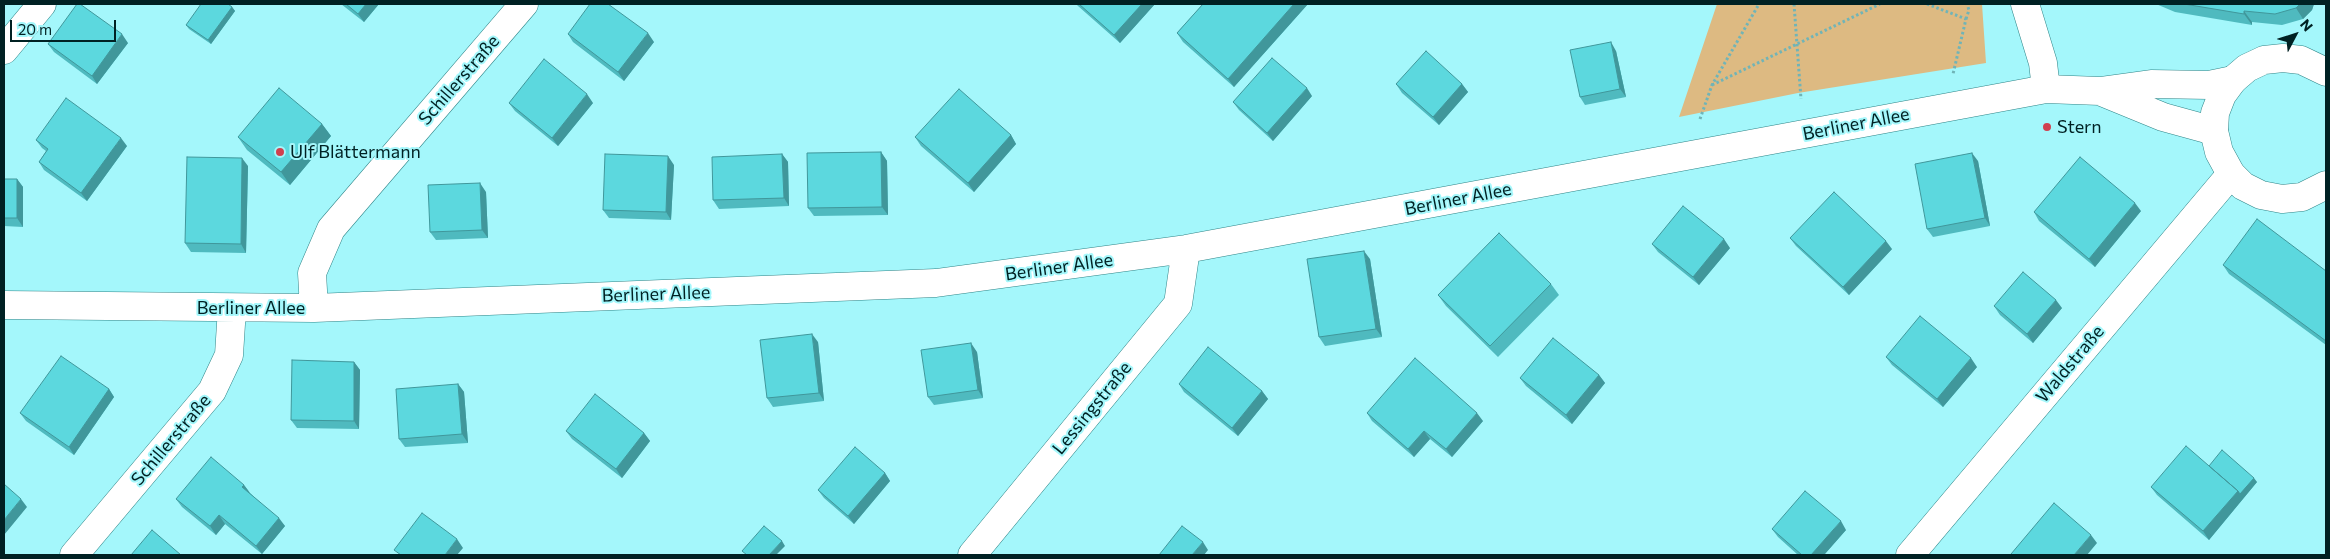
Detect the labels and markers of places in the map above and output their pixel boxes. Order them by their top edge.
place label: Stern [2057,116,2102,138]
marker: Stern [2041,121,2053,133]
place label: Ulf Blättermann [290,141,421,163]
marker: Ulf Blättermann [274,146,286,158]

